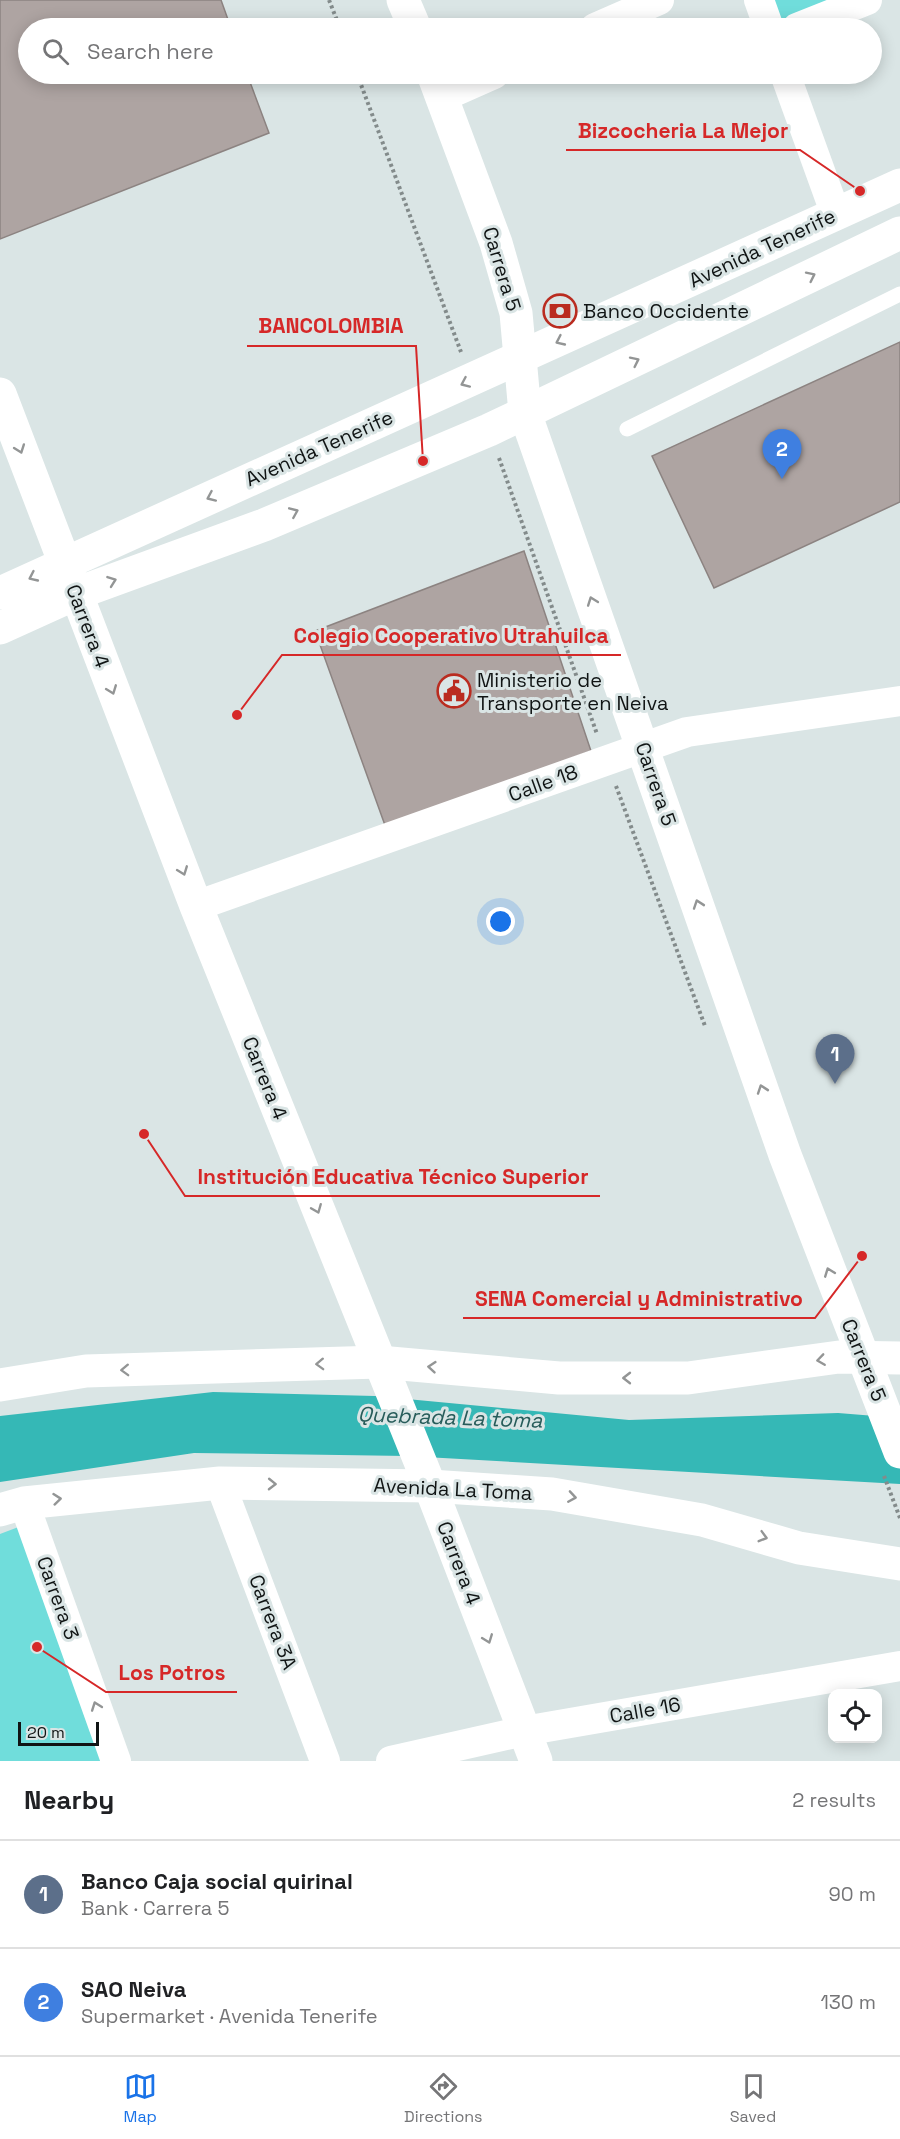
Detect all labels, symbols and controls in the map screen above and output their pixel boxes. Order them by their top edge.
search box [18,18,882,84]
icon: search [39,35,72,68]
text: Search here [87,37,214,65]
callout: Bizcocheria La Mejor [566,111,800,150]
text: Bizcocheria La Mejor [578,117,788,144]
street label: Avenida Tenerife [684,203,840,293]
street label: Carrera 5 [477,224,527,314]
one-way arrow [804,272,815,283]
bank icon: Banco Occidente [542,293,578,329]
place label: Banco Occidente [583,298,749,324]
callout: BANCOLOMBIA [247,307,416,346]
text: BANCOLOMBIA [258,312,404,339]
one-way arrow [556,333,567,345]
one-way arrow [628,356,639,368]
one-way arrow [461,375,472,387]
street label: Avenida Tenerife [241,404,397,492]
pin: 2 [762,430,802,479]
one-way arrow [13,443,26,453]
one-way arrow [206,490,217,502]
one-way arrow [288,507,299,519]
one-way arrow [29,570,40,582]
one-way arrow [106,575,116,588]
street label: Carrera 4 [60,581,116,671]
one-way arrow [587,597,600,607]
callout: Colegio Cooperativo Utrahuilca [282,616,621,655]
text: Colegio Cooperativo Utrahuilca [293,622,609,649]
place label: Ministerio de Transporte en Neiva [477,667,669,716]
public building icon: Ministerio de Transporte en Neiva [436,673,472,709]
one-way arrow [105,684,118,694]
street label: Carrera 5 [630,739,682,829]
street label: Calle 18 [505,758,581,808]
one-way arrow [176,865,188,876]
one-way arrow [693,900,706,910]
your location [486,907,515,936]
street label: Carrera 4 [237,1033,293,1123]
pin: 1 [816,1034,854,1084]
one-way arrow [757,1084,769,1095]
callout: Institución Educativa Técnico Superior [185,1157,600,1196]
text: Institución Educativa Técnico Superior [198,1163,588,1190]
one-way arrow [310,1202,322,1213]
one-way arrow [824,1267,837,1277]
callout: SENA Comercial y Administrativo [463,1279,815,1318]
text: SENA Comercial y Administrativo [475,1285,803,1312]
street label: Carrera 5 [836,1315,892,1405]
one-way arrow [816,1353,825,1366]
one-way arrow [316,1358,325,1370]
one-way arrow [428,1361,437,1374]
one-way arrow [121,1364,130,1376]
one-way arrow [622,1372,631,1384]
water label: Quebrada La toma [357,1400,544,1434]
street label: Avenida La Toma [373,1472,533,1506]
one-way arrow [268,1478,277,1490]
one-way arrow [567,1491,577,1503]
one-way arrow [53,1493,62,1506]
street label: Carrera 4 [431,1518,487,1608]
one-way arrow [757,1530,767,1543]
street label: Carrera 3 [31,1553,85,1643]
street label: Carrera 3A [243,1571,303,1673]
one-way arrow [481,1633,494,1644]
callout: Los Potros [106,1653,237,1692]
text: Los Potros [119,1659,225,1686]
map controls [828,1689,882,1743]
button: locate [828,1689,882,1743]
street label: Calle 16 [607,1691,683,1729]
one-way arrow [91,1701,104,1712]
scale bar [18,1719,99,1746]
text: 20 m [27,1722,65,1743]
text: Nearby [24,1783,114,1817]
text: 2 results [792,1787,876,1813]
text: Banco Caja social quirinal [81,1867,353,1895]
text: 1 [39,1881,48,1907]
text: 90 m [829,1881,876,1907]
text: Bank · Carrera 5 [81,1895,229,1921]
text: SAO Neiva [81,1975,186,2003]
text: 2 [38,1989,49,2015]
text: 130 m [820,1989,876,2015]
text: Supermarket · Avenida Tenerife [81,2003,378,2029]
tab: Map [124,2070,157,2127]
tab: Directions [404,2070,483,2127]
tab: Saved [730,2070,776,2127]

